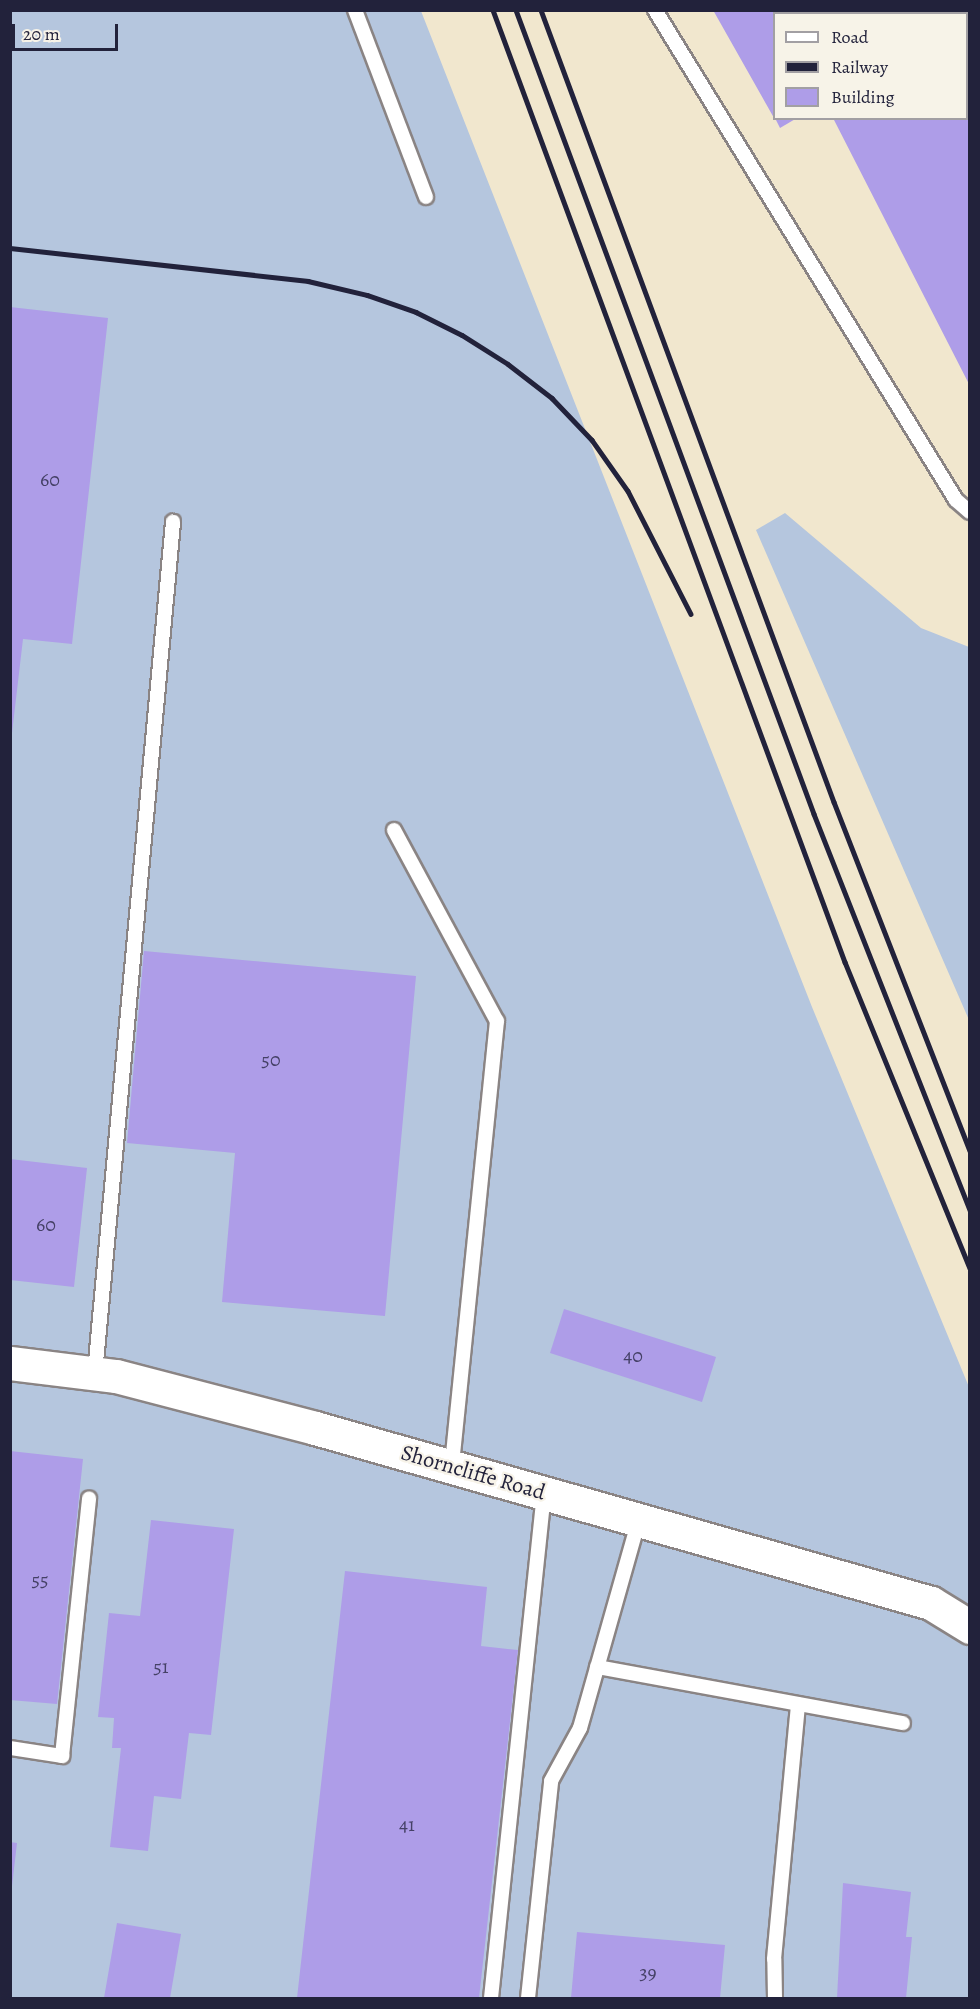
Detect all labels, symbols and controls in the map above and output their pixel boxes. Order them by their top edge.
scale bar [15,12,122,50]
legend [773,12,968,120]
text: 20 m [23,22,60,46]
text: Road [831,25,868,49]
text: Railway [831,55,888,79]
text: Building [831,85,895,109]
house number: 60 [40,467,60,491]
house number: 50 [261,1047,281,1071]
house number: 60 [36,1212,56,1236]
house number: 40 [623,1343,643,1367]
street label: Shorncliffe Road [398,1440,548,1506]
house number: 55 [31,1567,49,1591]
house number: 51 [153,1654,169,1678]
house number: 41 [399,1812,415,1836]
house number: 39 [639,1960,657,1984]

